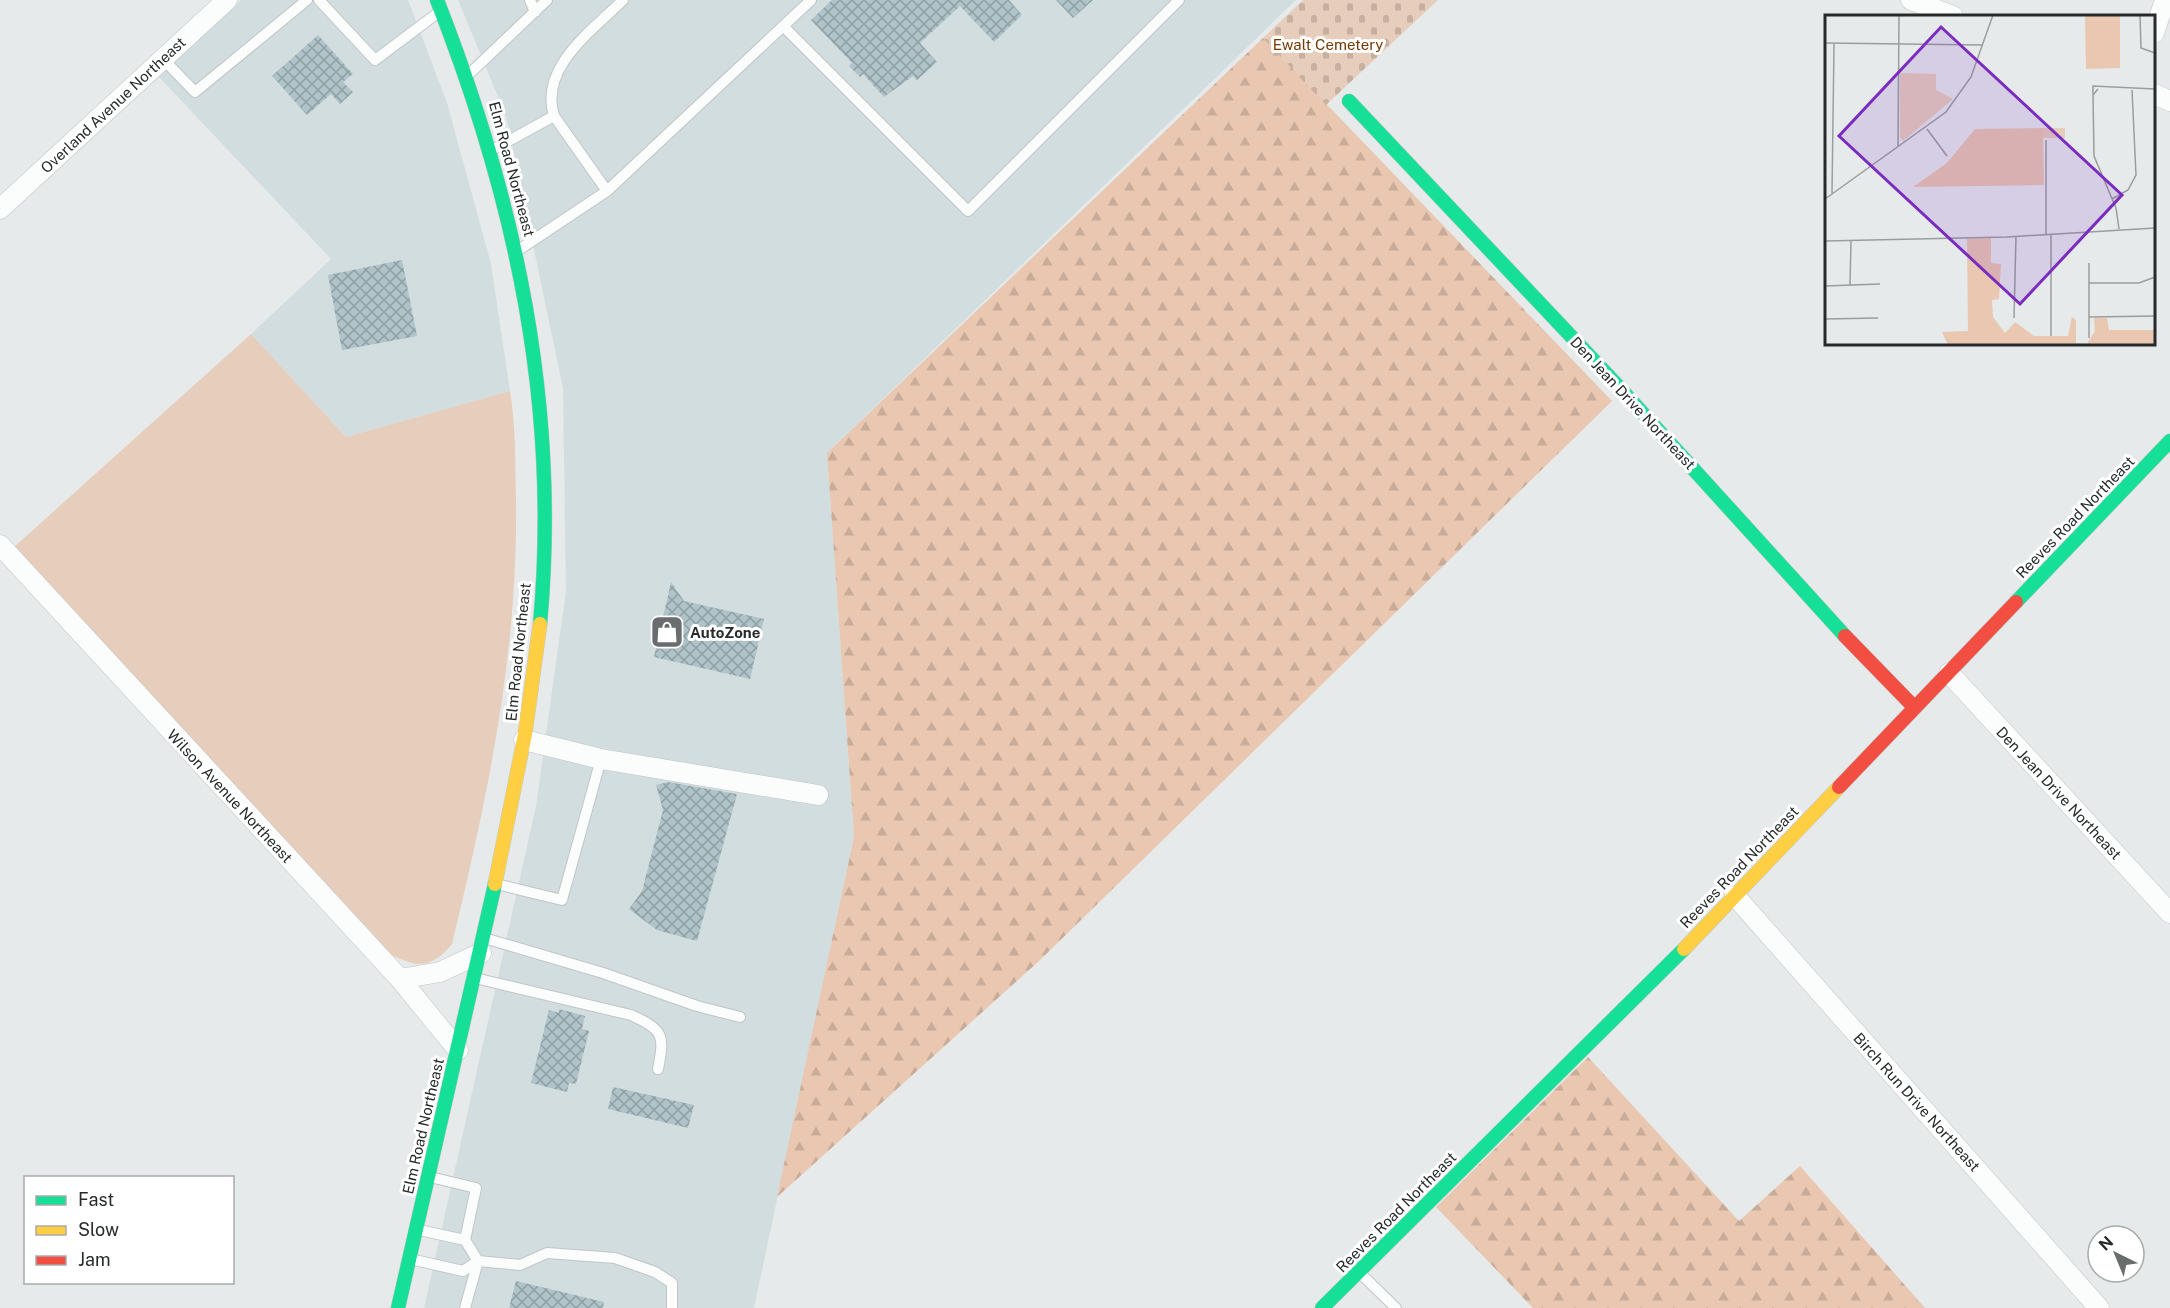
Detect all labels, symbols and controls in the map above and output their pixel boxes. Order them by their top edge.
inset map [1825,15,2155,345]
street label: Overland Avenue Northeast [37,33,189,177]
park label: Ewalt Cemetery [1273,36,1383,53]
street label: Elm Road Northeast [486,100,538,239]
street label: Den Jean Drive Northeast [1567,333,1699,473]
street label: Reeves Road Northeast [2012,452,2138,581]
street label: Elm Road Northeast [502,582,534,722]
shop icon: AutoZone [649,614,685,650]
place label: AutoZone [690,624,760,641]
street label: Den Jean Drive Northeast [1993,723,2125,863]
street label: Wilson Avenue Northeast [164,726,296,866]
street label: Reeves Road Northeast [1676,802,1802,931]
street label: Birch Run Drive Northeast [1850,1029,1984,1175]
street label: Elm Road Northeast [399,1056,447,1196]
street label: Reeves Road Northeast [1332,1148,1460,1276]
legend [24,1176,234,1284]
text: Fast [78,1189,114,1210]
text: Slow [78,1219,119,1240]
north arrow [2086,1224,2146,1284]
text: N [2095,1232,2117,1255]
text: Jam [78,1249,111,1270]

